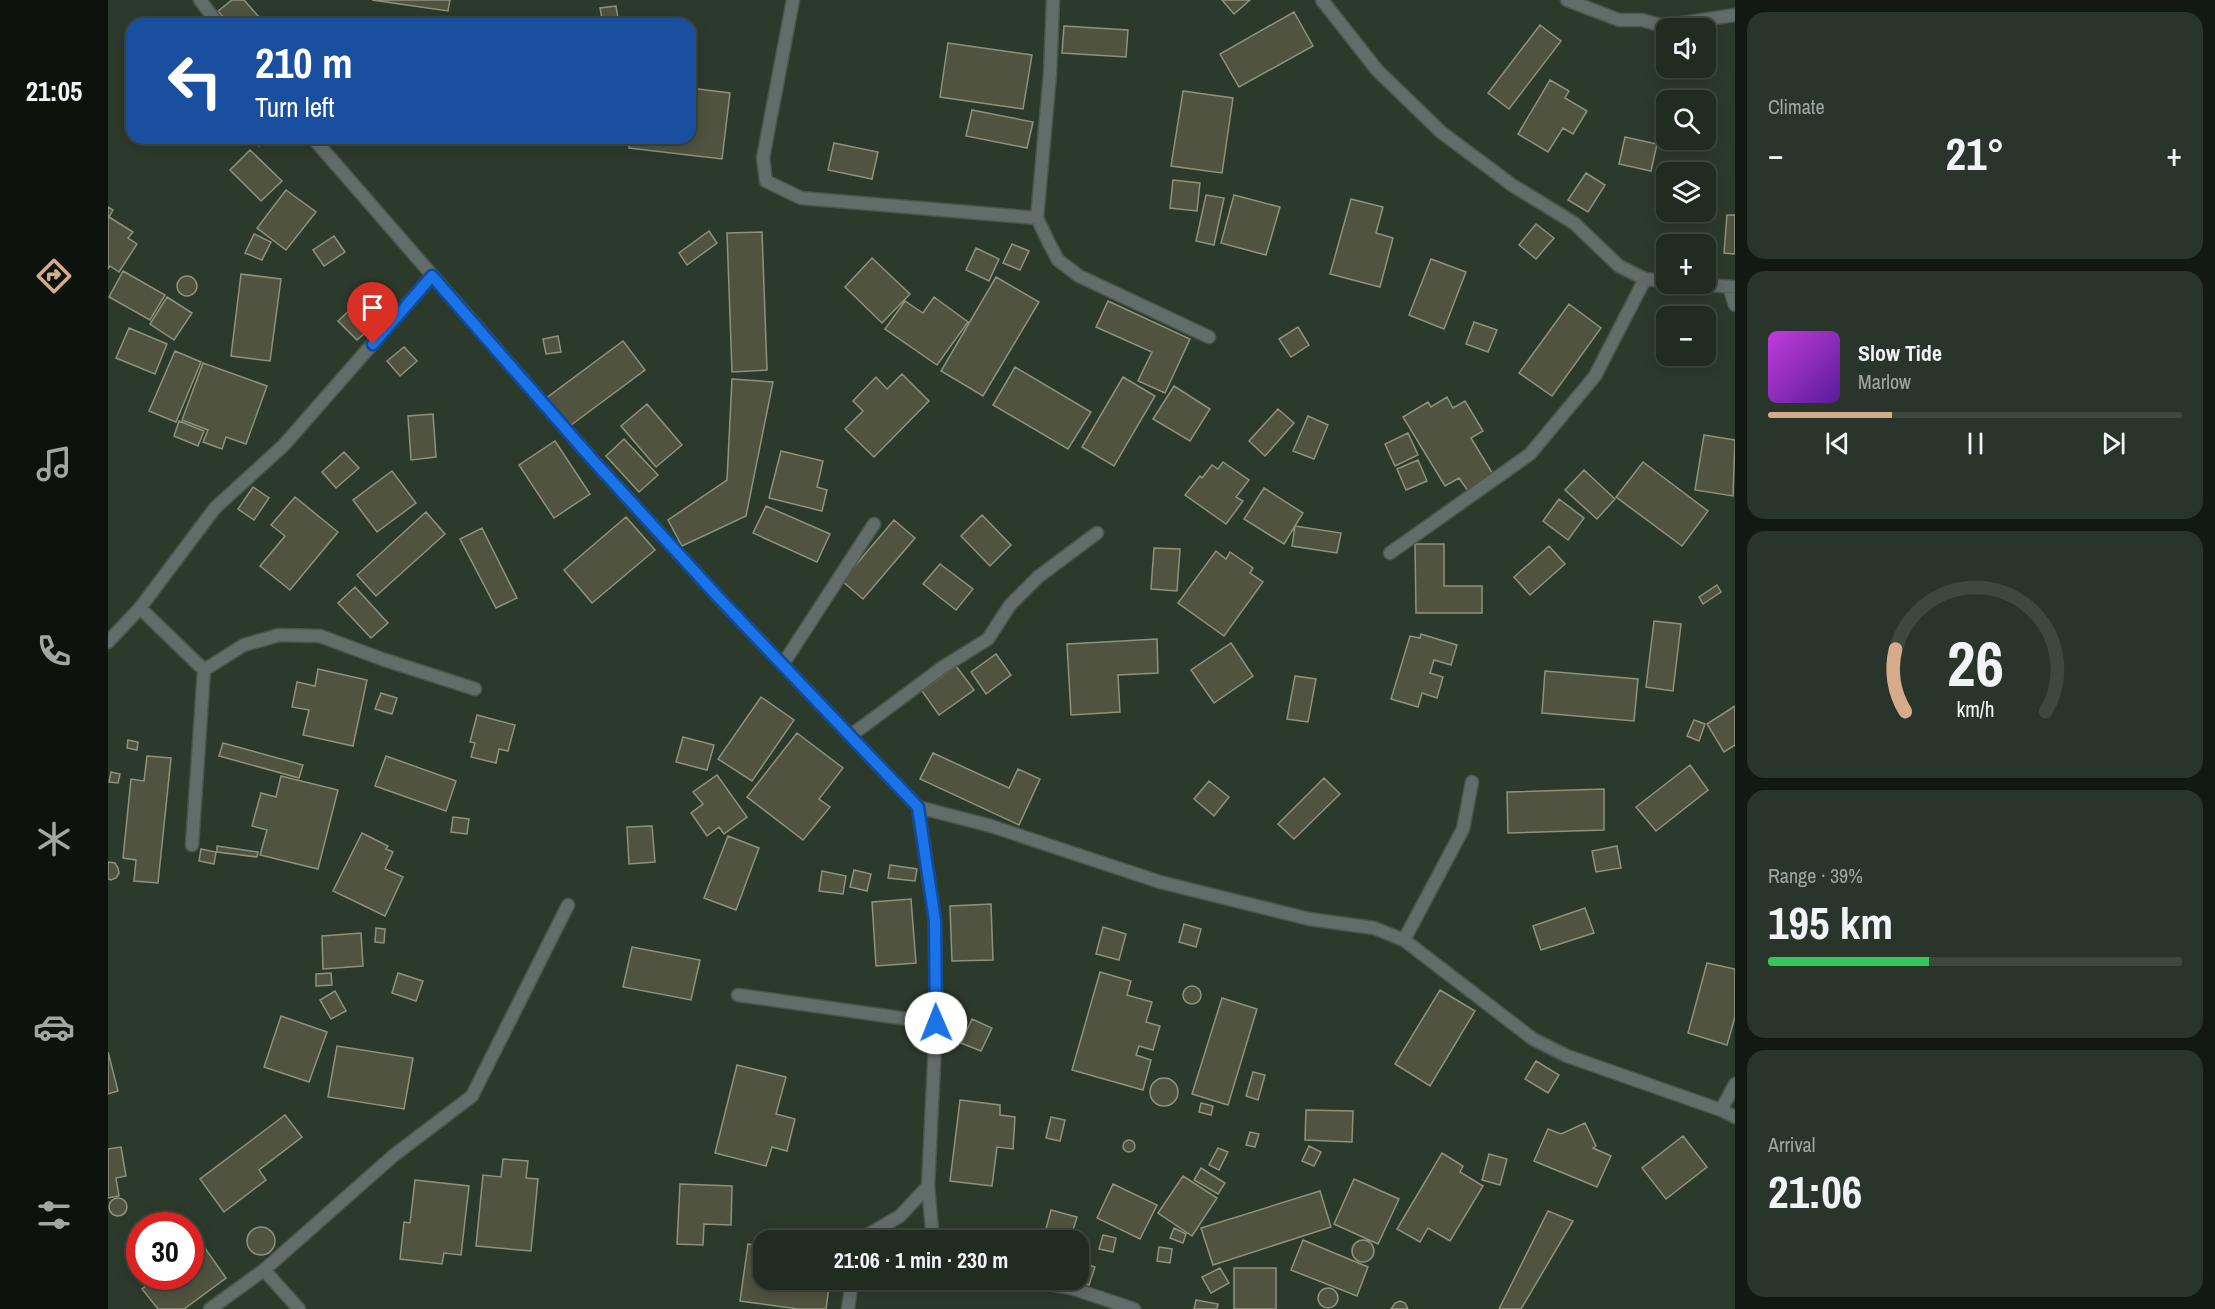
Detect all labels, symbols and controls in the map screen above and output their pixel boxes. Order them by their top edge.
map controls [1656,18,1716,366]
button: sound [1656,18,1716,78]
text: 210 m [255,35,353,91]
icon: left [156,42,234,120]
text: 21:05 [26,73,82,109]
text: Turn left [255,89,334,125]
button: search [1656,90,1716,150]
text: Climate [1768,93,1825,120]
text: 21° [1945,123,2005,184]
text: − [1768,132,1784,176]
text: + [2166,132,2182,176]
button: layers [1656,162,1716,222]
button: + [1656,234,1716,294]
icon: directions [33,255,75,297]
pin [347,282,398,344]
icon: arrive [356,291,389,324]
button: − [1656,306,1716,366]
text: Slow Tide [1858,338,1942,368]
text: Marlow [1858,368,1911,395]
icon: previous [1821,427,1854,460]
icon: pause [1959,427,1992,460]
icon: next [2097,427,2130,460]
icon: music [33,443,75,485]
text: 26 [1947,621,2003,705]
icon: phone [33,630,75,672]
text: km/h [1956,695,1994,724]
icon: climate [33,818,75,860]
text: Range · 39% [1768,862,1863,889]
text: 195 km [1768,892,1893,953]
position arrow [904,991,968,1055]
icon: car [33,1006,75,1048]
text: Arrival [1768,1131,1815,1158]
text: 21:06 [1768,1161,1862,1222]
icon: filters [33,1194,75,1236]
speed limit sign: 30 [126,1212,204,1290]
text: 21:06 · 1 min · 230 m [834,1245,1008,1275]

